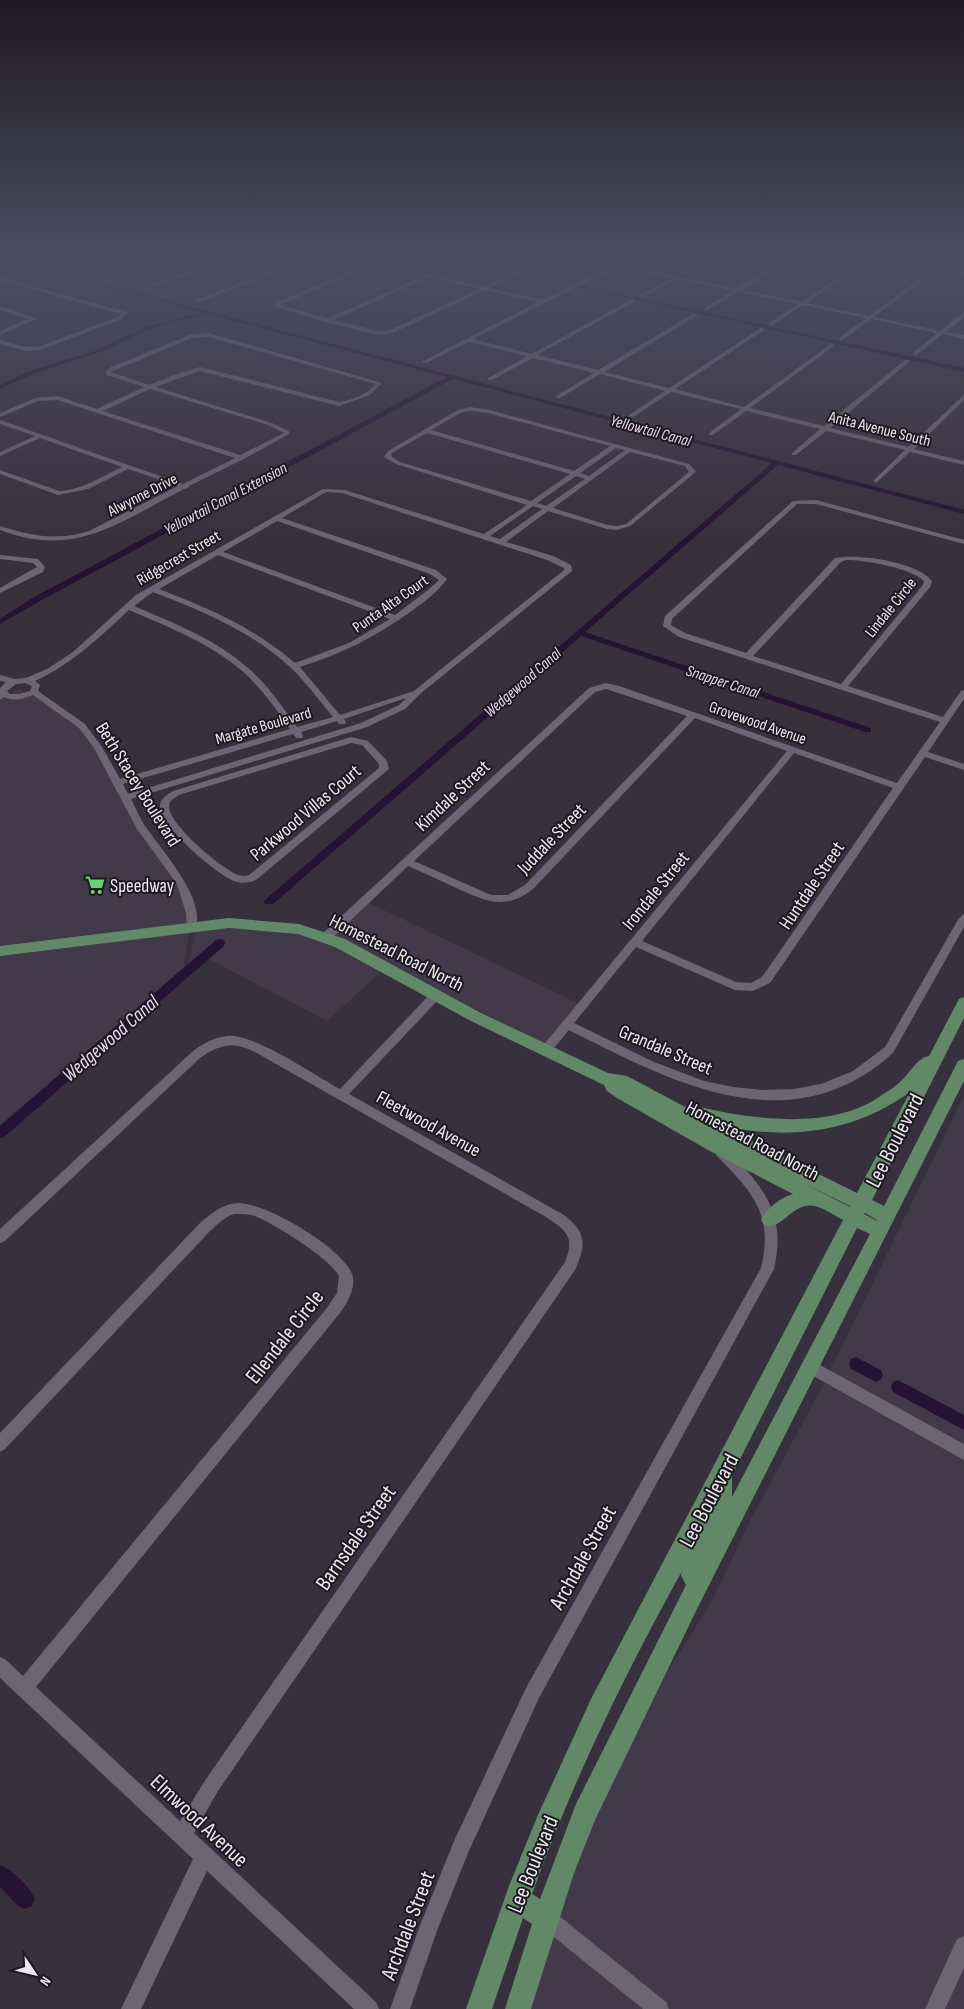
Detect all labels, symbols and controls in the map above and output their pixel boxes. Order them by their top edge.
street label: Anita Avenue South [826,407,932,451]
water label: Yellowtail Canal [608,412,694,452]
water label: Yellowtail Canal Extension [161,459,291,540]
street label: Alwynne Drive [104,470,181,521]
street label: Ridgecrest Street [133,527,224,590]
street label: Punta Alta Court [349,571,432,637]
street label: Lindale Circle [861,574,921,642]
water label: Wedgewood Canal [480,644,566,722]
water label: Snapper Canal [683,662,763,704]
street label: Grovewood Avenue [706,698,809,749]
street label: Margate Boulevard [213,704,314,749]
street label: Beth Stacey Boulevard [90,718,185,851]
street label: Kimdale Street [411,756,495,837]
street label: Parkwood Villas Court [246,760,366,866]
street label: Juddale Street [512,799,592,880]
street label: Huntdale Street [774,837,850,934]
street label: Irondale Street [617,847,695,935]
supermarket icon: Speedway [84,874,106,896]
place label: Speedway [110,875,175,898]
street label: Homestead Road North [325,910,467,997]
water label: Wedgewood Canal [57,989,165,1087]
street label: Grandale Street [615,1020,716,1081]
street label: Fleetwood Avenue [372,1086,484,1162]
street label: Lee Boulevard [860,1089,930,1192]
street label: Homestead Road North [682,1097,823,1186]
street label: Ellendale Circle [240,1284,330,1389]
street label: Lee Boulevard [674,1449,745,1552]
street label: Barnsdale Street [310,1480,403,1596]
street label: Archdale Street [543,1501,623,1615]
street label: Elmwood Avenue [144,1769,254,1873]
street label: Lee Boulevard [502,1812,565,1917]
street label: Archdale Street [375,1867,442,1985]
north arrow [10,1949,60,1999]
text: N [36,1973,54,1989]

